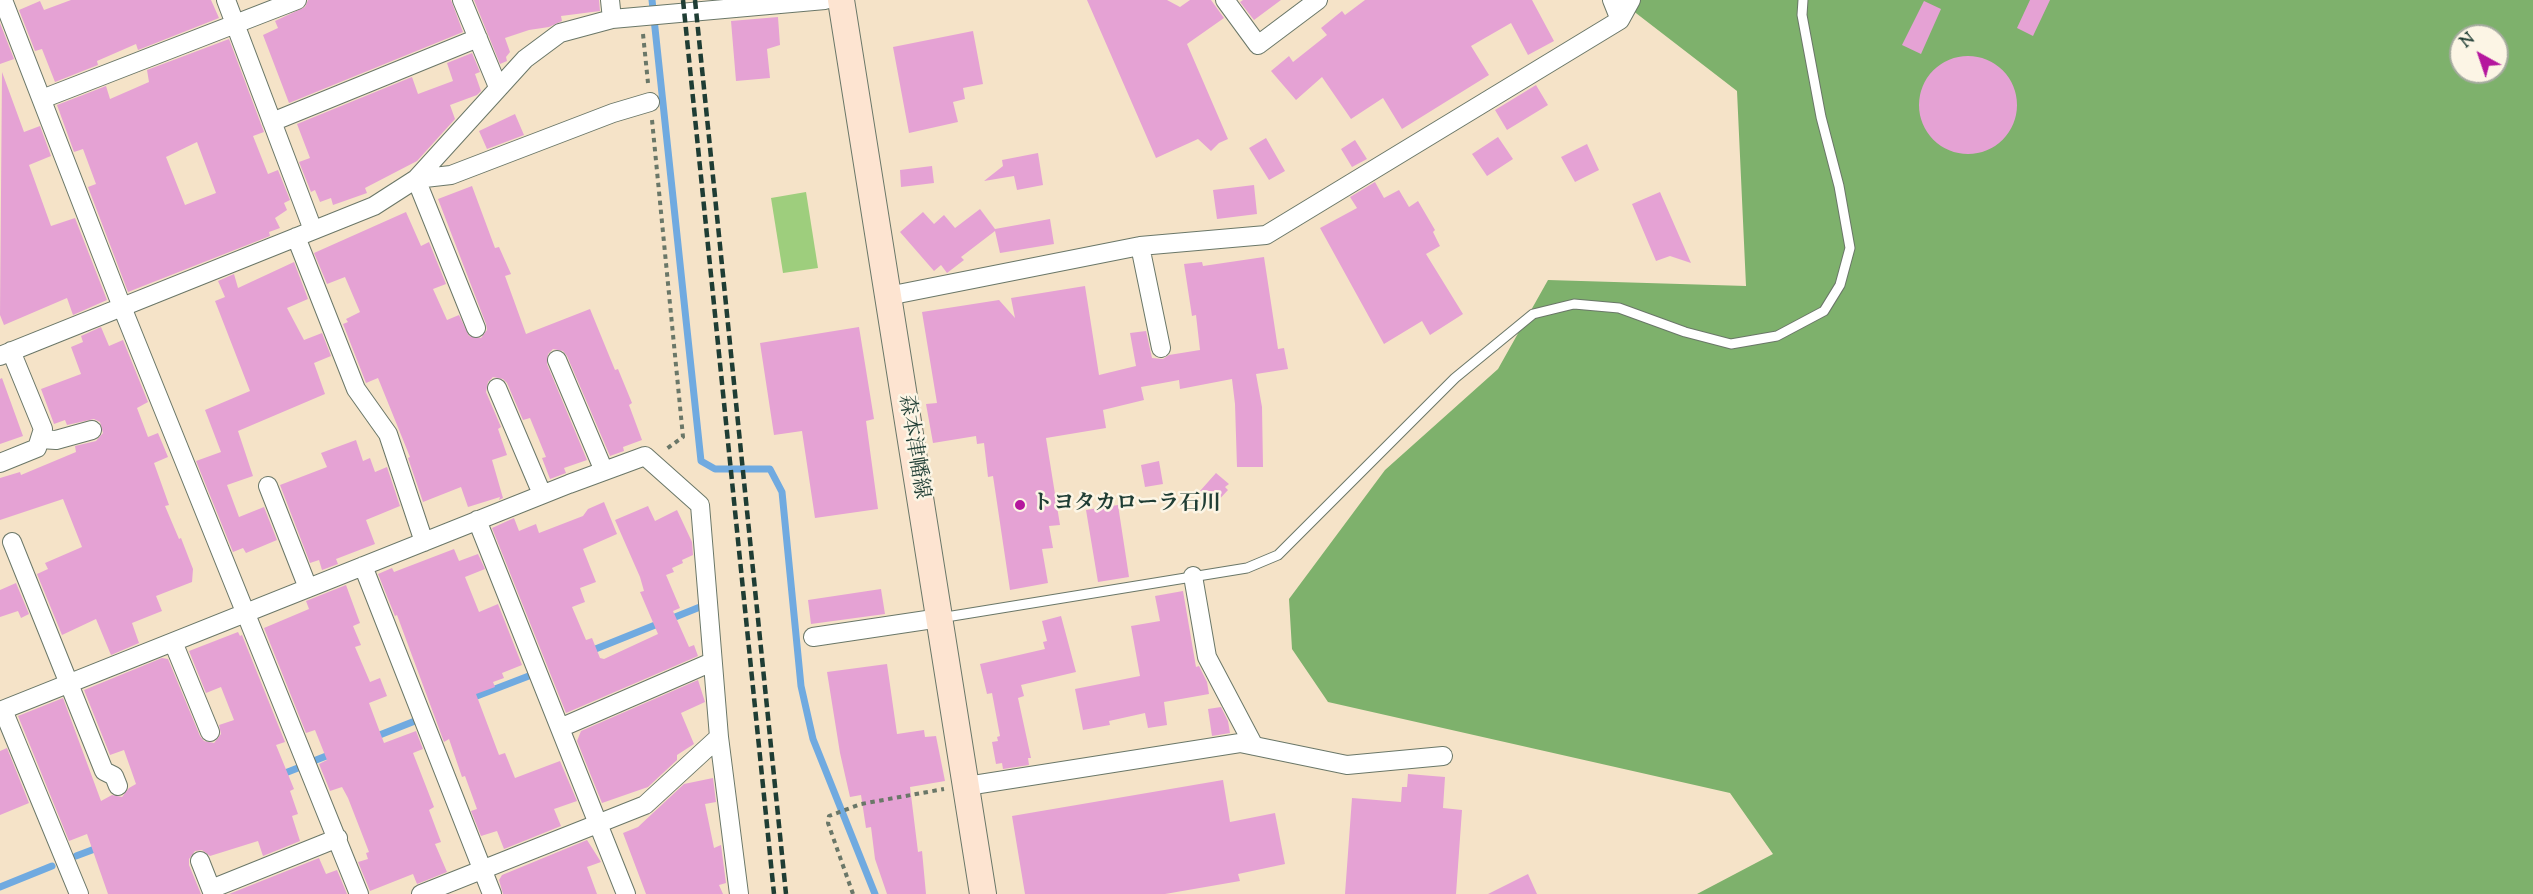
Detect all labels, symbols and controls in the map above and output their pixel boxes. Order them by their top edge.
north arrow [2449,24,2509,84]
text: N [2456,28,2481,54]
street label: 森本津幡線 [891,393,933,501]
place label: トヨタカローラ石川 [1032,492,1221,518]
marker: トヨタカローラ石川 [1013,498,1027,512]

